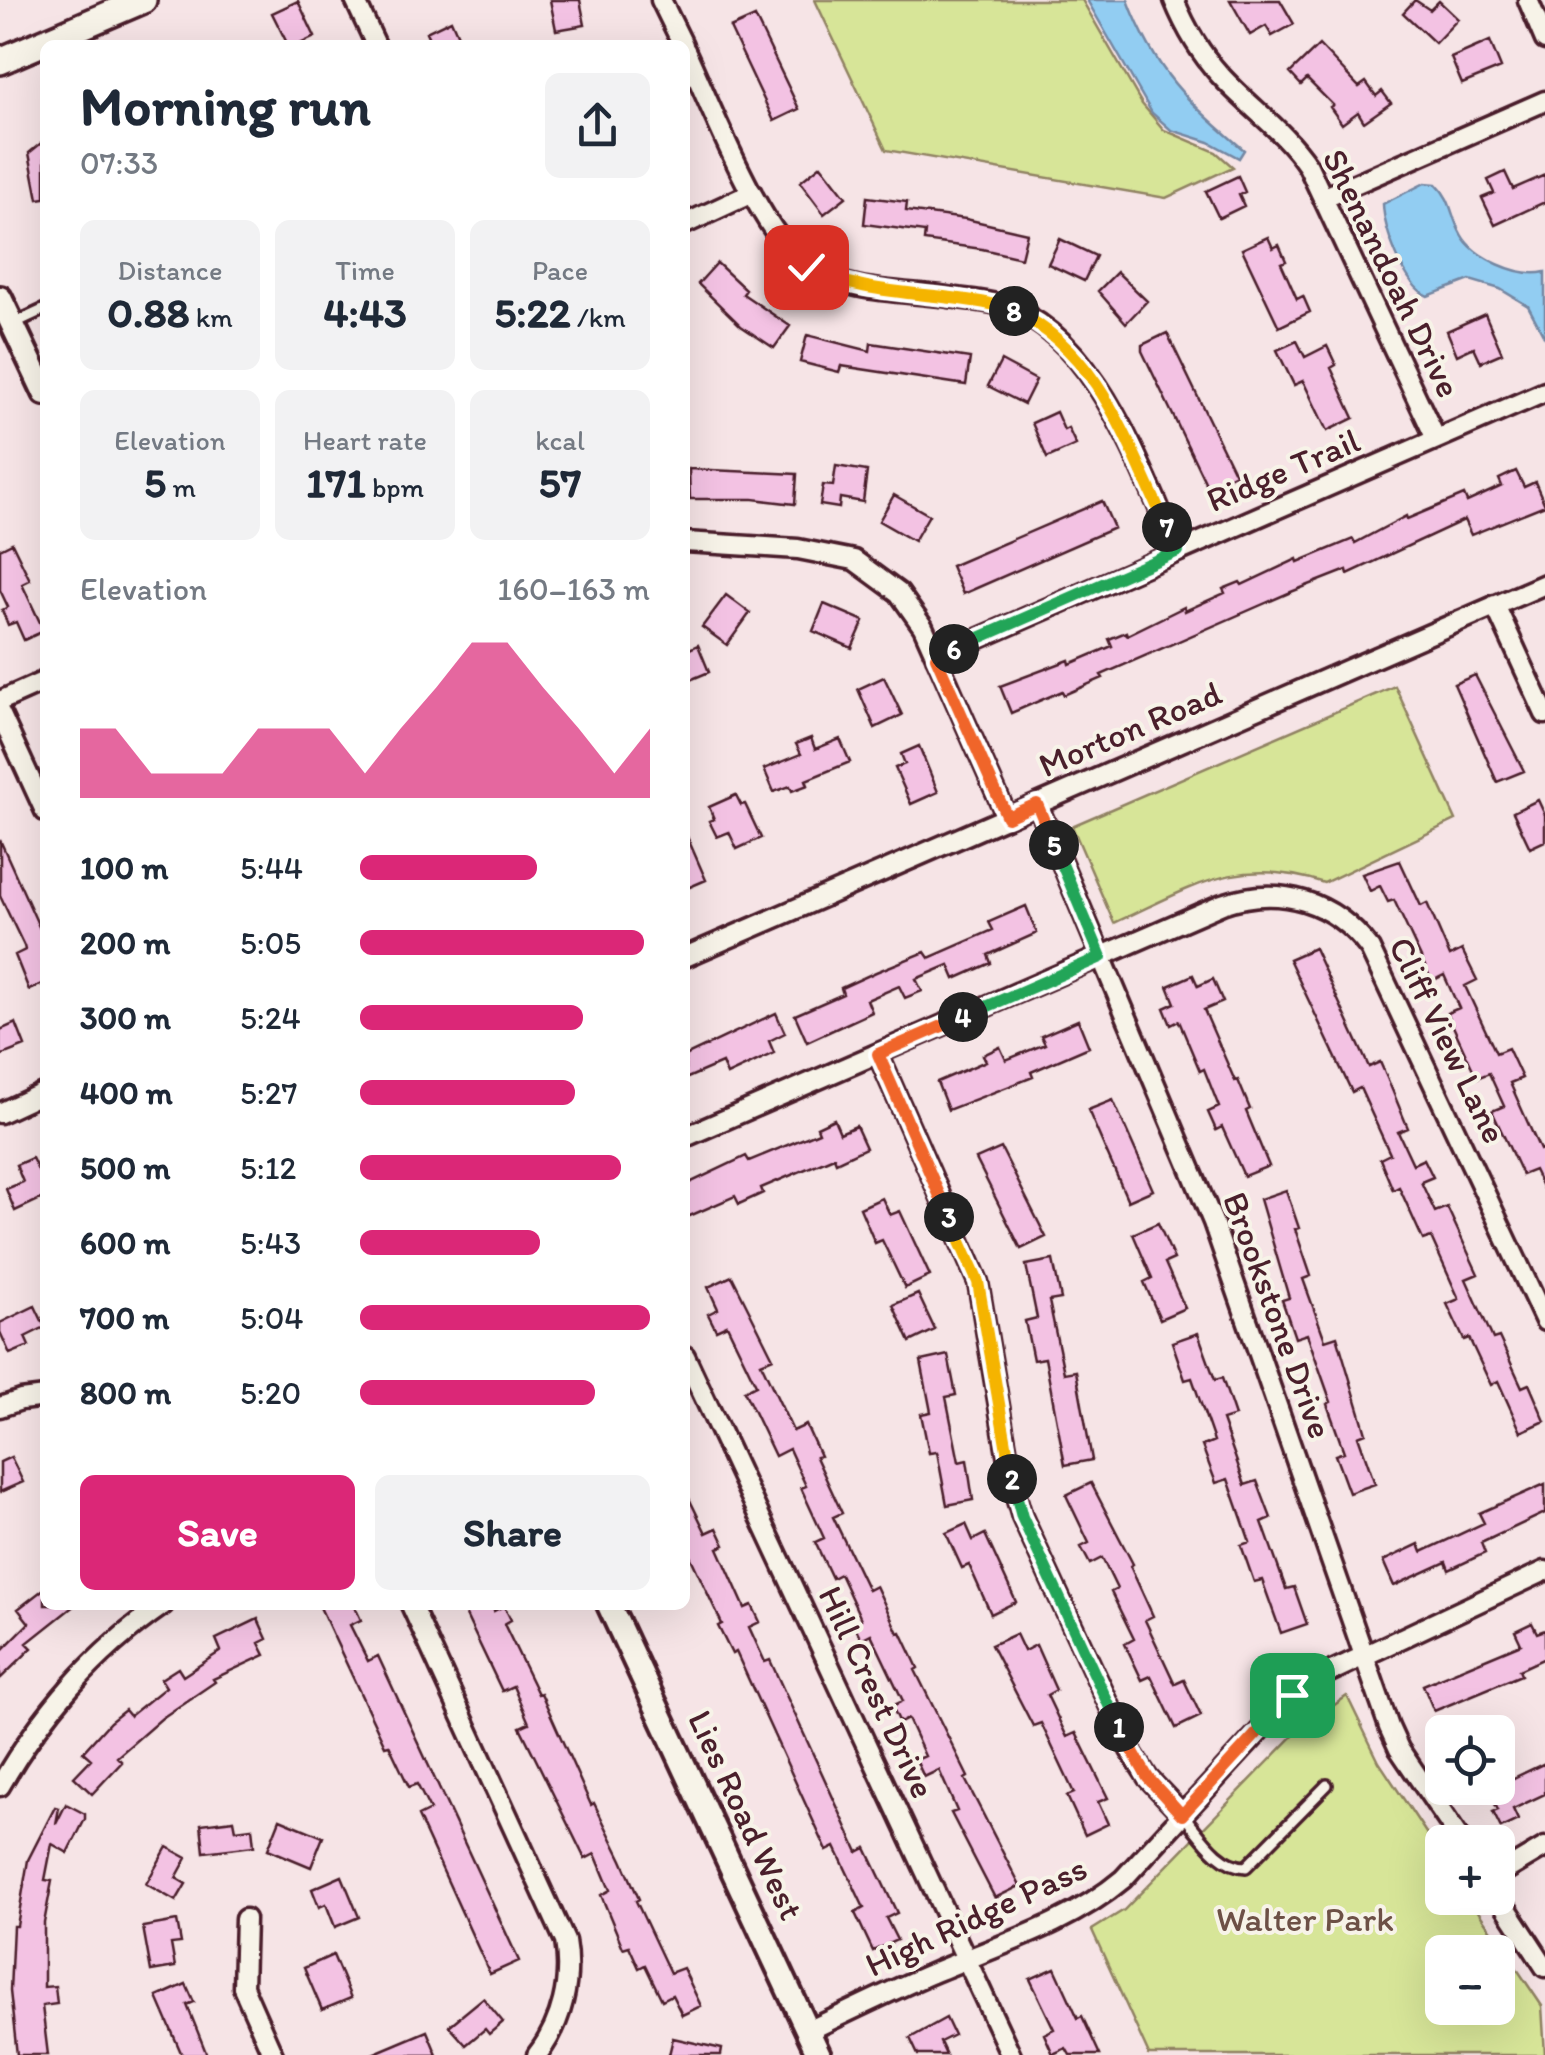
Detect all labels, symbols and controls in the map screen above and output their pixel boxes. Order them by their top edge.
text: Morning run [80,73,371,139]
button: share [545,73,650,178]
street label: Shenandoah Drive [1314,142,1470,404]
text: 07:33 [80,144,158,182]
pin [764,225,849,310]
icon: check [779,240,834,295]
text: Distance [118,253,222,287]
text: Time [335,253,395,287]
text: Pace [532,253,588,287]
pin: 8 [989,286,1039,336]
text: 0.88 [107,287,189,338]
text: 4:43 [323,287,407,338]
text: 5:22 [494,287,571,338]
text: 8 [1006,294,1022,328]
text: km [189,300,233,334]
text: /km [571,300,626,334]
street label: Ridge Trail [1200,419,1366,521]
text: Elevation [114,423,226,457]
text: Heart rate [303,423,427,457]
text: kcal [535,423,585,457]
text: 5 [144,457,166,508]
text: 171 [306,457,366,508]
text: 57 [539,457,581,508]
text: m [166,470,196,504]
text: bpm [366,470,424,504]
pin: 7 [1142,502,1192,552]
text: 7 [1160,510,1174,544]
text: Elevation [80,570,207,608]
text: 160–163 m [497,570,650,608]
pin: 6 [929,624,979,674]
text: 6 [947,632,961,666]
street label: Morton Road [1032,672,1228,786]
pin: 5 [1029,820,1079,870]
text: 5 [1047,828,1061,862]
text: 100 m [80,849,168,887]
text: 5:44 [240,849,303,887]
text: 200 m [80,924,170,962]
text: 5:05 [240,924,301,962]
street label: Cliff View Lane [1380,930,1516,1150]
pin: 4 [938,992,988,1042]
text: 300 m [80,999,171,1037]
text: 5:24 [240,999,301,1037]
text: 4 [955,1000,971,1034]
text: 400 m [80,1074,173,1112]
text: 5:27 [240,1074,297,1112]
text: 500 m [80,1149,170,1187]
text: 5:12 [240,1149,296,1187]
street label: Brookstone Drive [1214,1186,1342,1444]
pin: 3 [924,1192,974,1242]
text: 3 [941,1200,957,1234]
text: 600 m [80,1224,170,1262]
text: 5:43 [240,1224,301,1262]
text: 700 m [80,1299,169,1337]
text: 5:04 [240,1299,304,1337]
text: 800 m [80,1374,171,1412]
text: 5:20 [240,1374,301,1412]
pin: 2 [987,1454,1037,1504]
text: 2 [1005,1462,1019,1496]
button: Save [80,1475,355,1590]
button: Share [375,1475,650,1590]
street label: Hill Crest Drive [810,1579,944,1805]
pin [1250,1653,1335,1738]
icon: arrive [1265,1668,1320,1723]
pin: 1 [1094,1702,1144,1752]
street label: Lies Road West [679,1703,813,1927]
text: 1 [1113,1710,1126,1744]
map controls [1425,1715,1515,2025]
button: locate [1425,1715,1515,1805]
button: + [1425,1825,1515,1915]
street label: High Ridge Pass [859,1846,1093,1986]
park label: Walter Park [1216,1898,1394,1940]
button: − [1425,1935,1515,2025]

